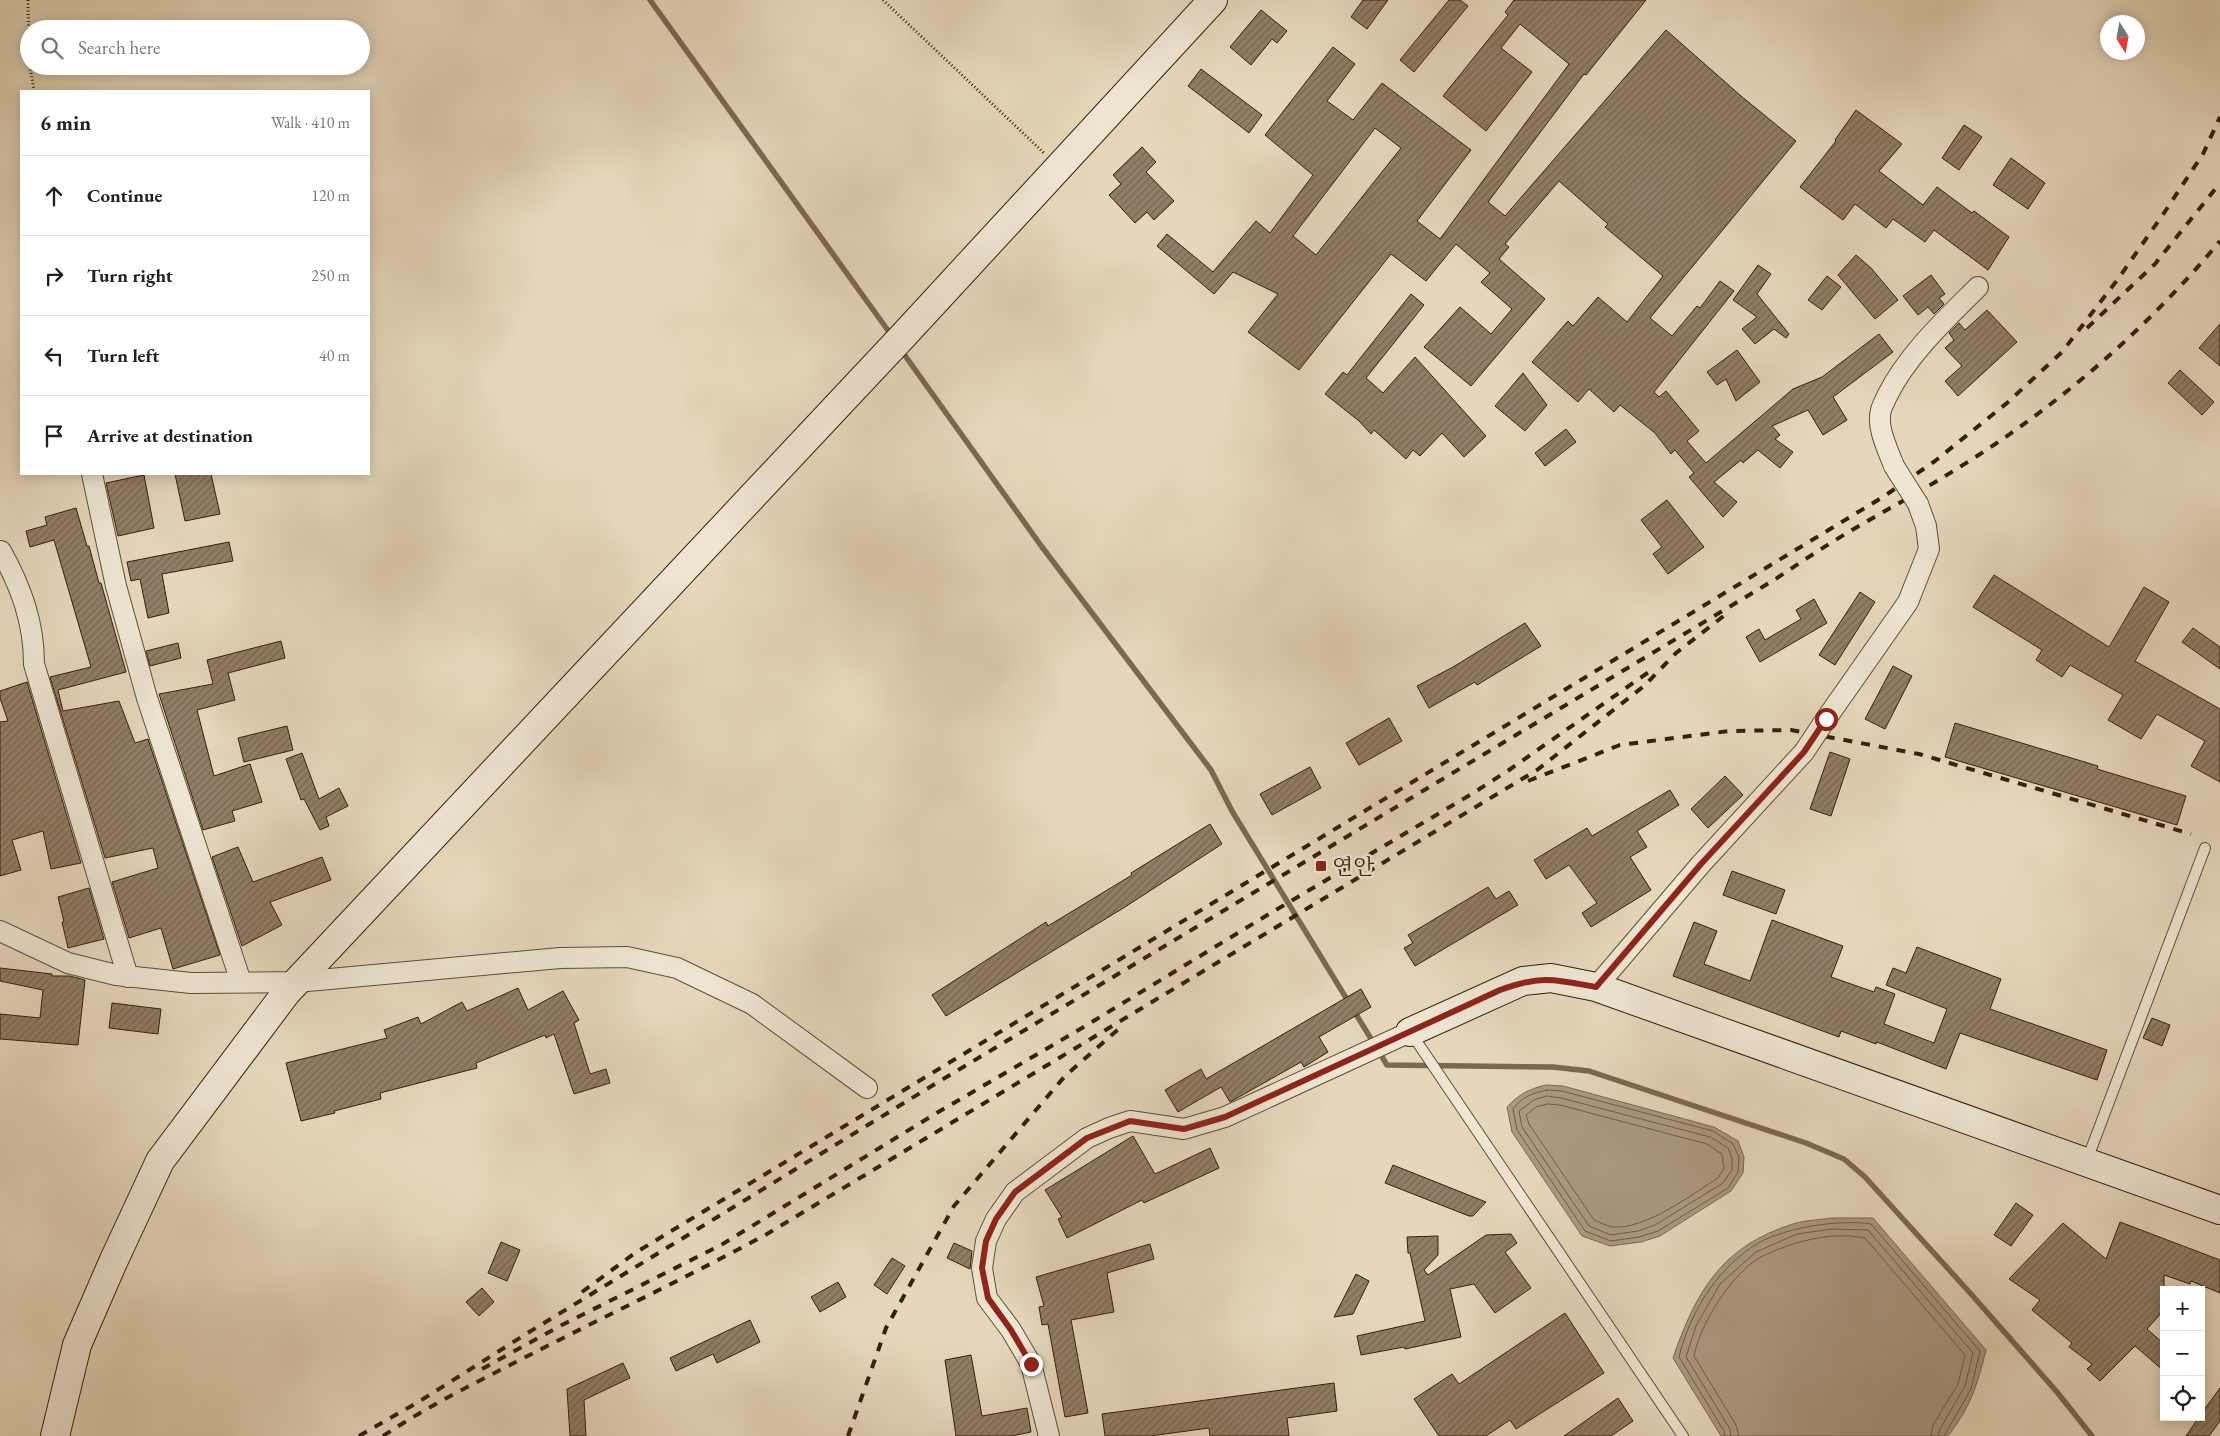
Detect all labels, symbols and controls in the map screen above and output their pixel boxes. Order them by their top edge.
north arrow [2100,15,2145,60]
search box [20,20,370,75]
icon: search [38,34,66,62]
text: Search here [78,35,160,60]
text: 6 min [40,109,91,136]
text: Walk · 410 m [271,112,350,133]
icon: ahead [40,182,68,210]
text: Continue [87,183,162,208]
text: 120 m [311,185,350,206]
icon: right [40,262,68,290]
text: Turn right [87,263,173,288]
text: 250 m [311,265,350,286]
icon: left [40,342,68,370]
text: Turn left [87,343,159,368]
text: 40 m [319,345,350,366]
icon: arrive [40,422,68,450]
text: Arrive at destination [87,423,253,448]
route start [1815,708,1838,731]
place label: 연안 [1332,852,1375,881]
marker: 연안 [1314,859,1328,873]
map controls [2160,1286,2205,1421]
button: + [2160,1286,2205,1331]
button: − [2160,1331,2205,1376]
route end [1020,1353,1043,1376]
button: locate [2160,1376,2205,1421]

